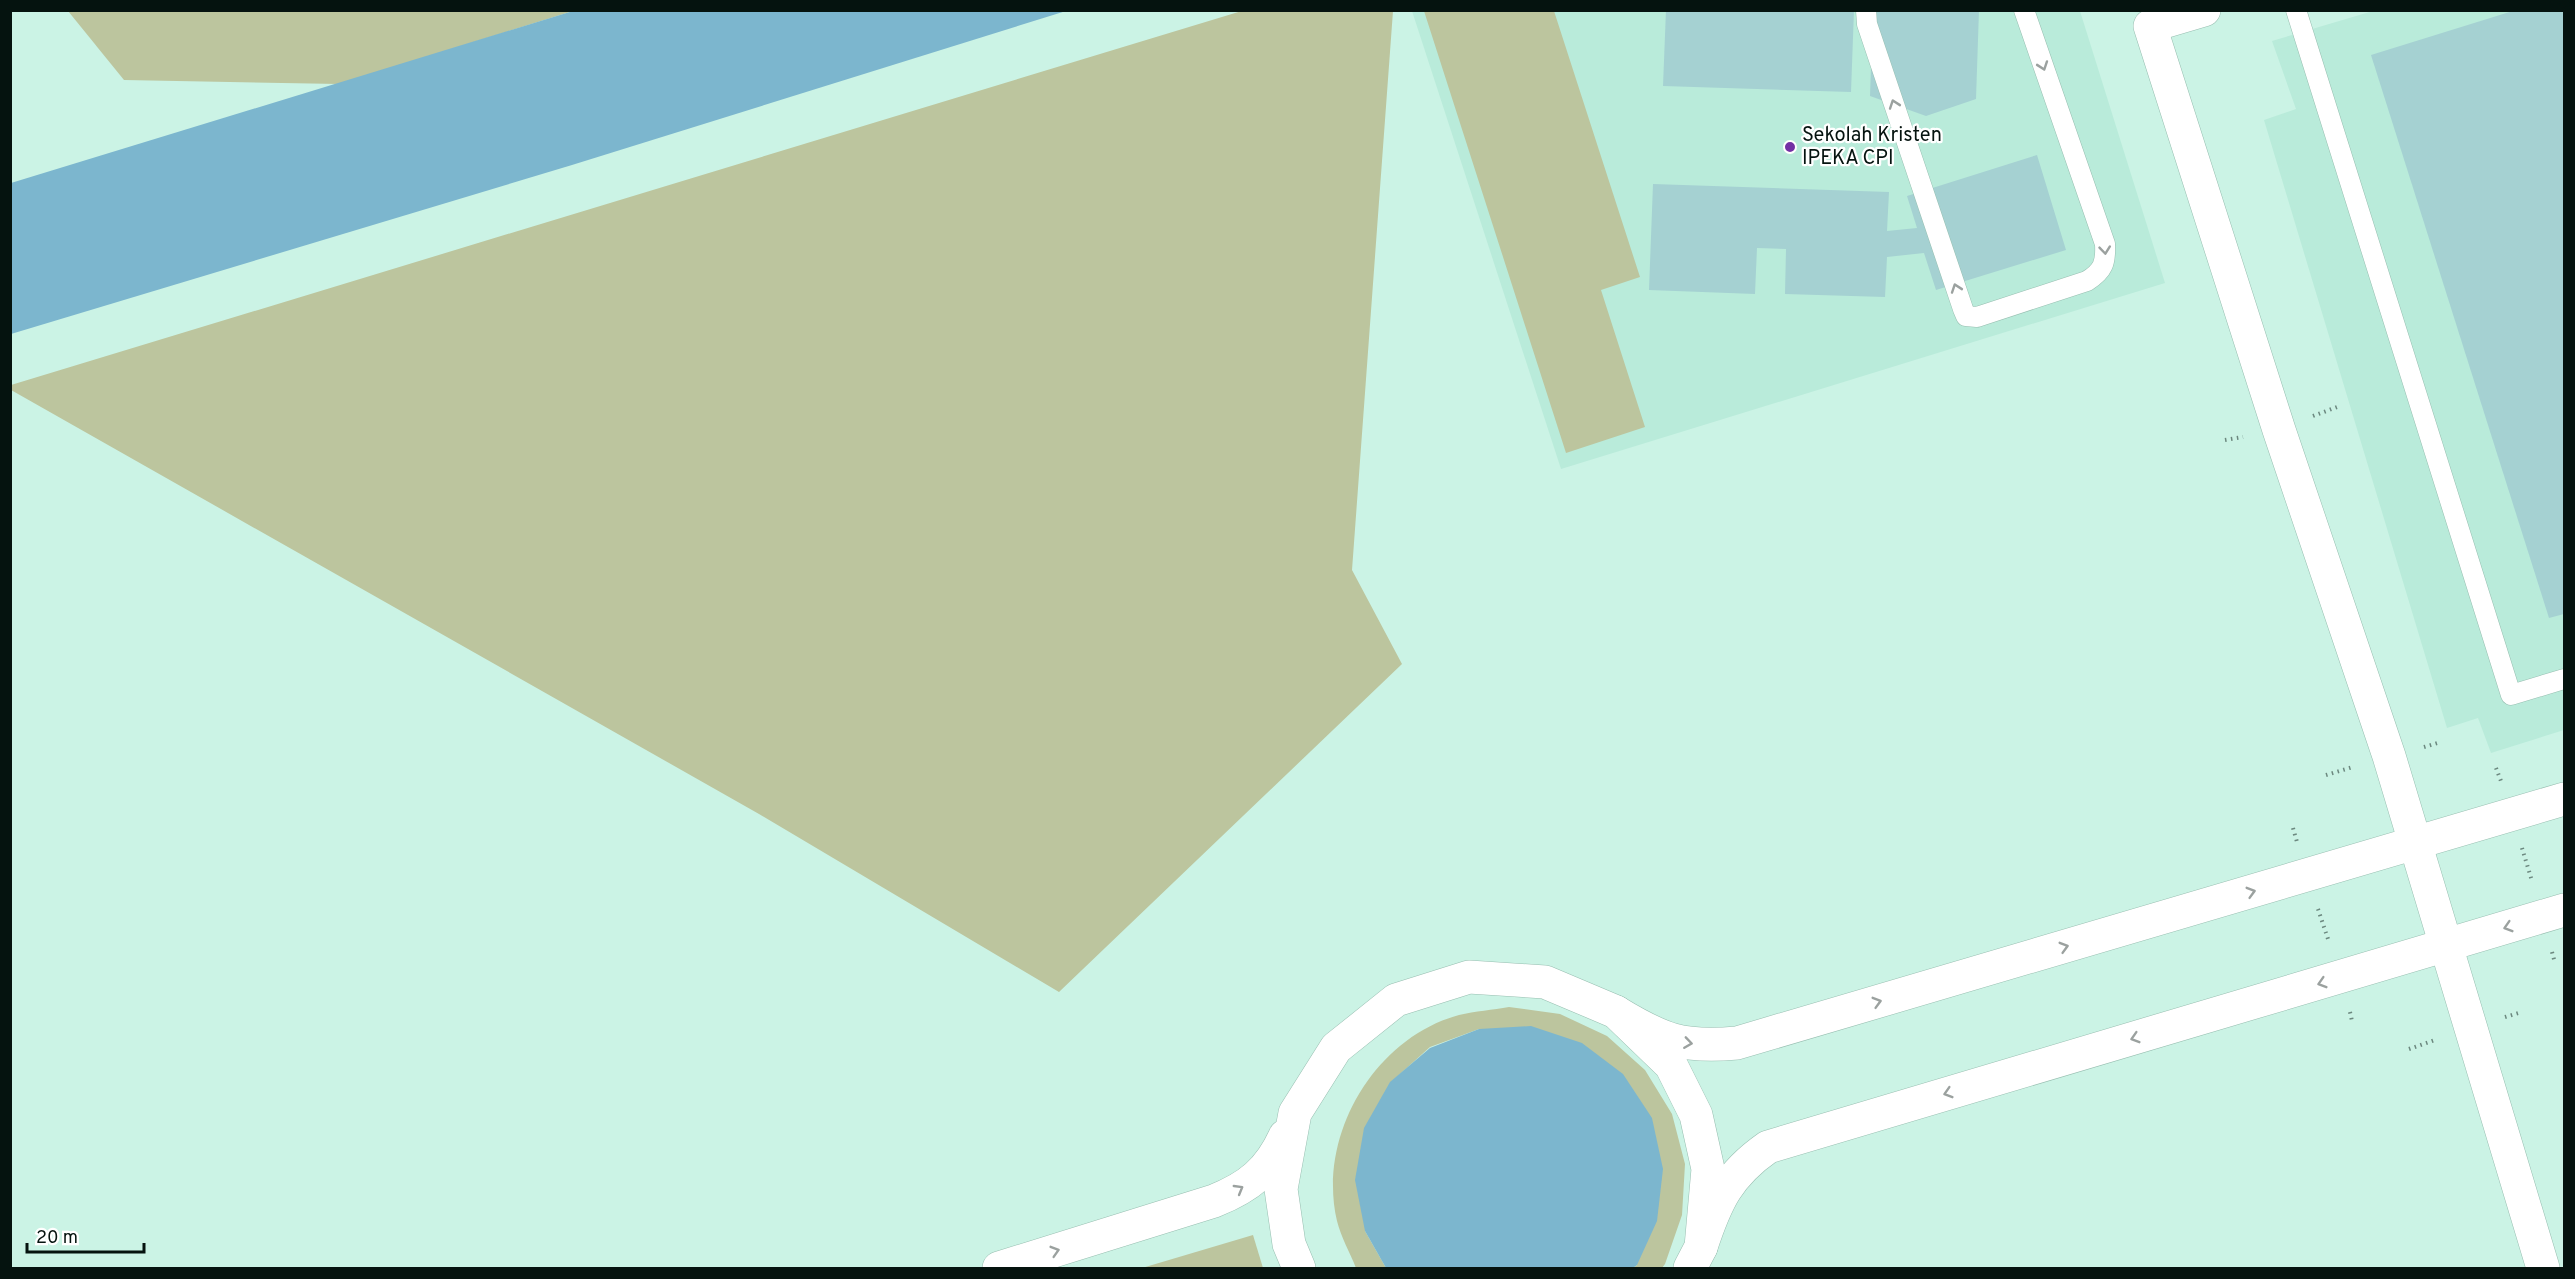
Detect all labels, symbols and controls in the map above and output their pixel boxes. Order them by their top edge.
one-way arrow [2035,60,2048,71]
one-way arrow [1889,99,1901,110]
place label: Sekolah Kristen IPEKA CPI [1802,123,1942,172]
marker: Sekolah Kristen IPEKA CPI [1783,140,1797,154]
one-way arrow [2098,246,2111,255]
one-way arrow [1951,284,1963,294]
one-way arrow [2245,887,2256,899]
one-way arrow [2504,920,2514,932]
one-way arrow [2058,942,2069,954]
one-way arrow [2317,976,2327,988]
one-way arrow [1871,997,1882,1009]
one-way arrow [2130,1031,2140,1043]
one-way arrow [1683,1037,1693,1049]
one-way arrow [1943,1086,1954,1098]
one-way arrow [1233,1185,1243,1197]
scale bar [27,1216,144,1254]
text: 20 m [36,1227,78,1250]
one-way arrow [1049,1246,1060,1258]

